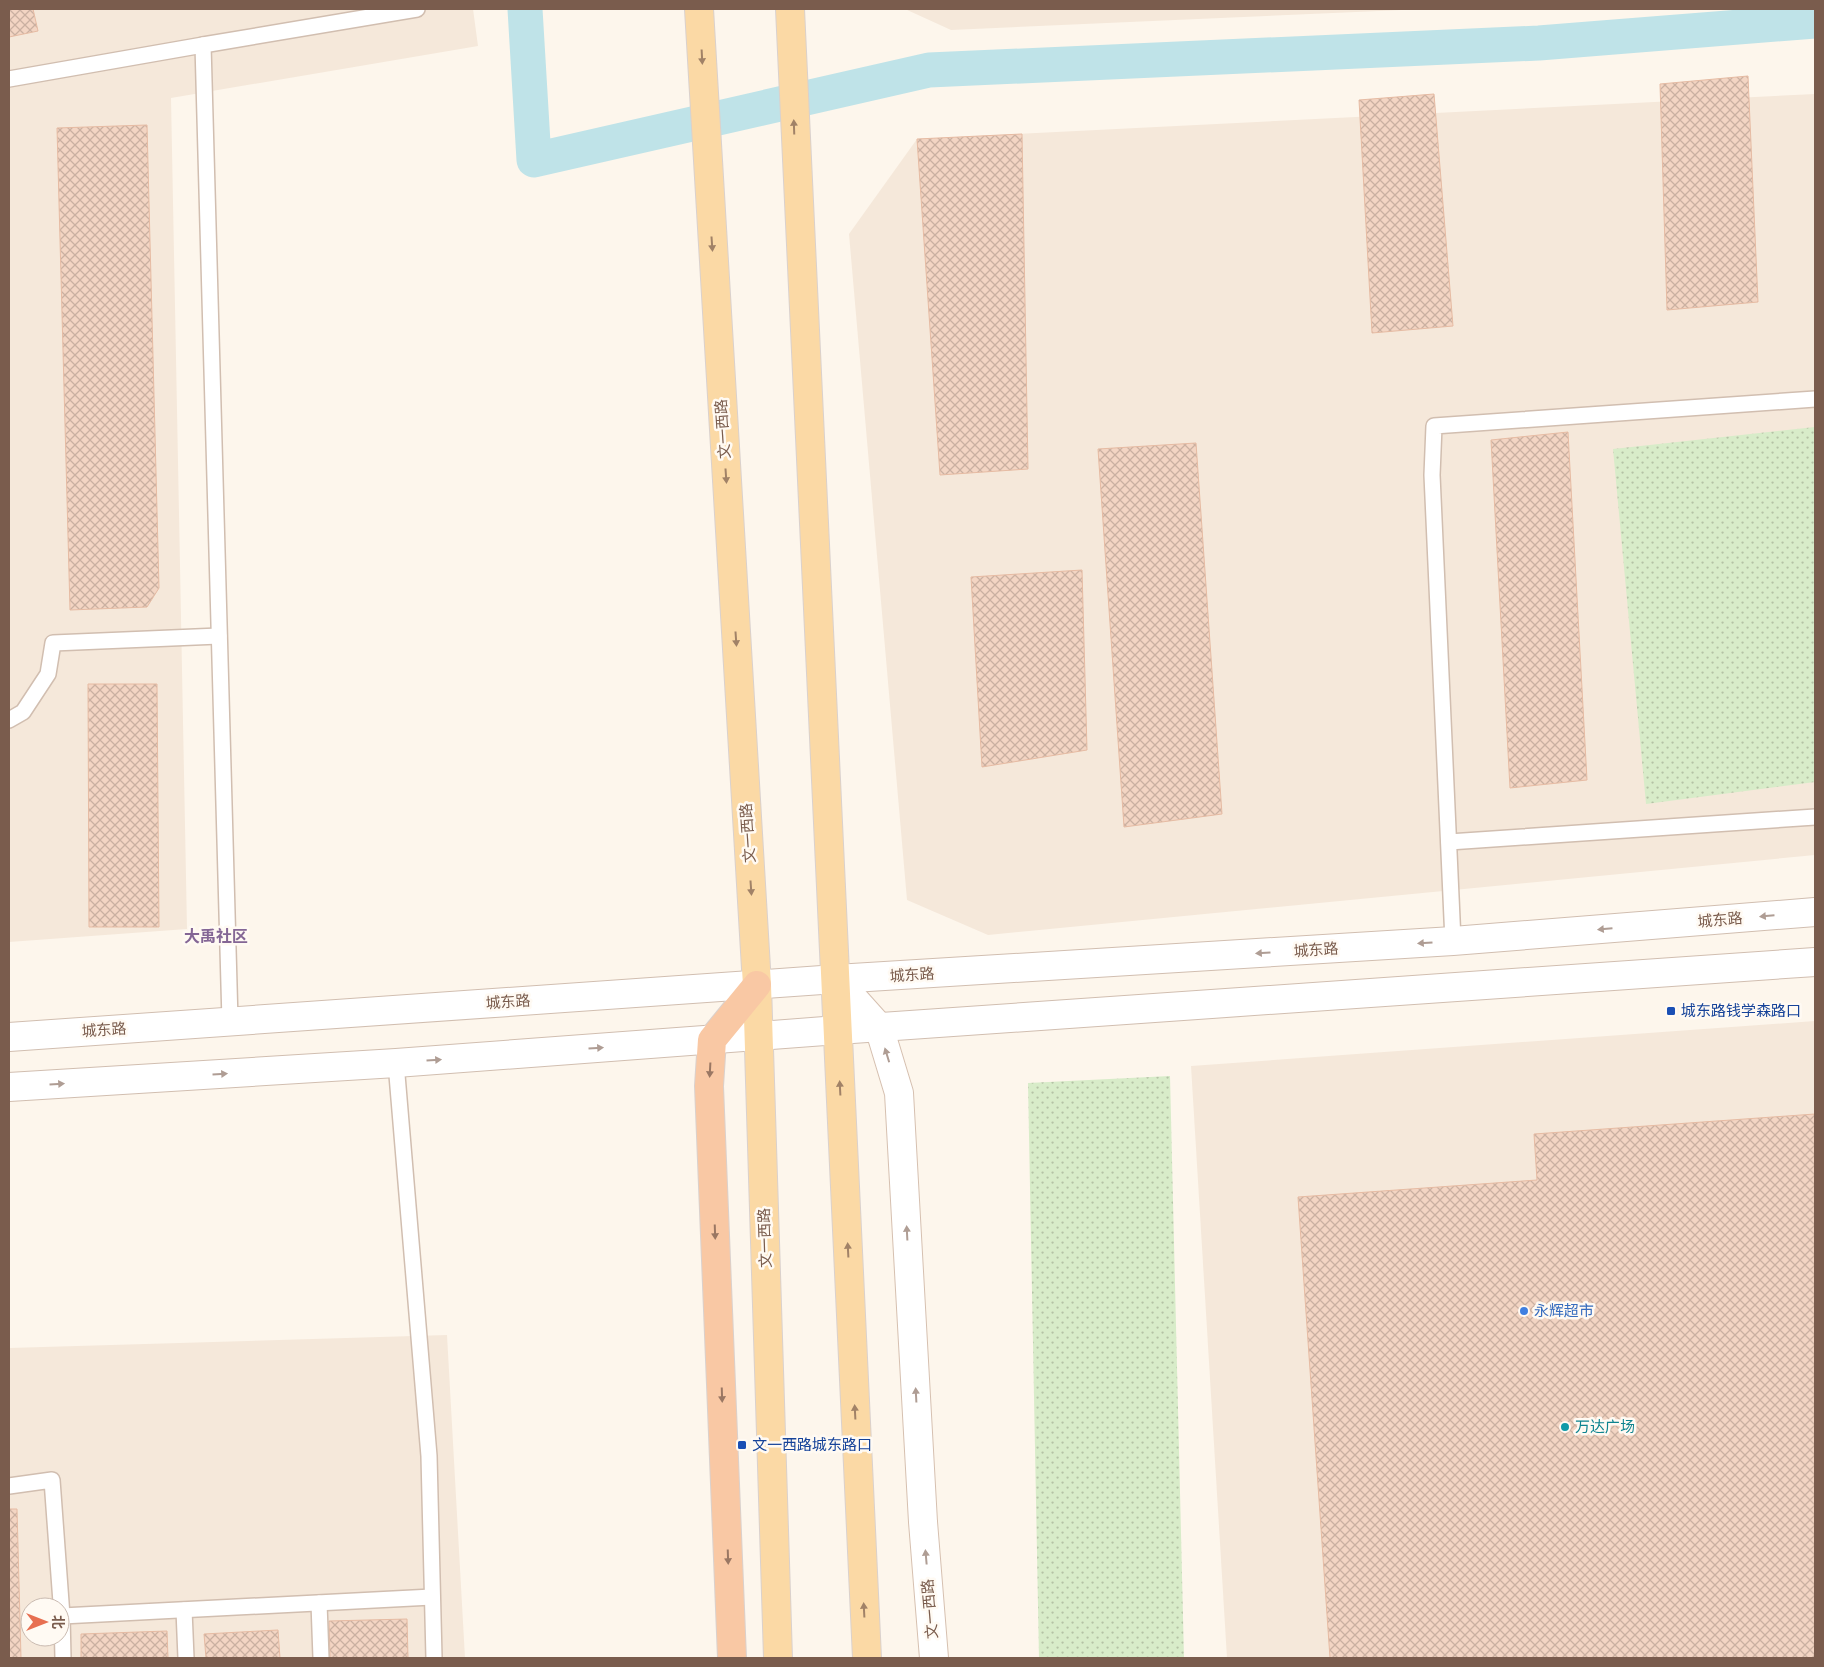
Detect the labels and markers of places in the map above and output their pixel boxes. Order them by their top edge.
place label: 城东路钱学森路口 [1681,1001,1801,1019]
marker: 城东路钱学森路口 [1665,1005,1677,1017]
place label: 永辉超市 [1534,1301,1594,1319]
marker: 永辉超市 [1518,1305,1530,1317]
place label: 万达广场 [1575,1417,1635,1435]
marker: 万达广场 [1559,1421,1571,1433]
place label: 文一西路城东路口 [752,1435,872,1453]
marker: 文一西路城东路口 [736,1439,748,1451]

